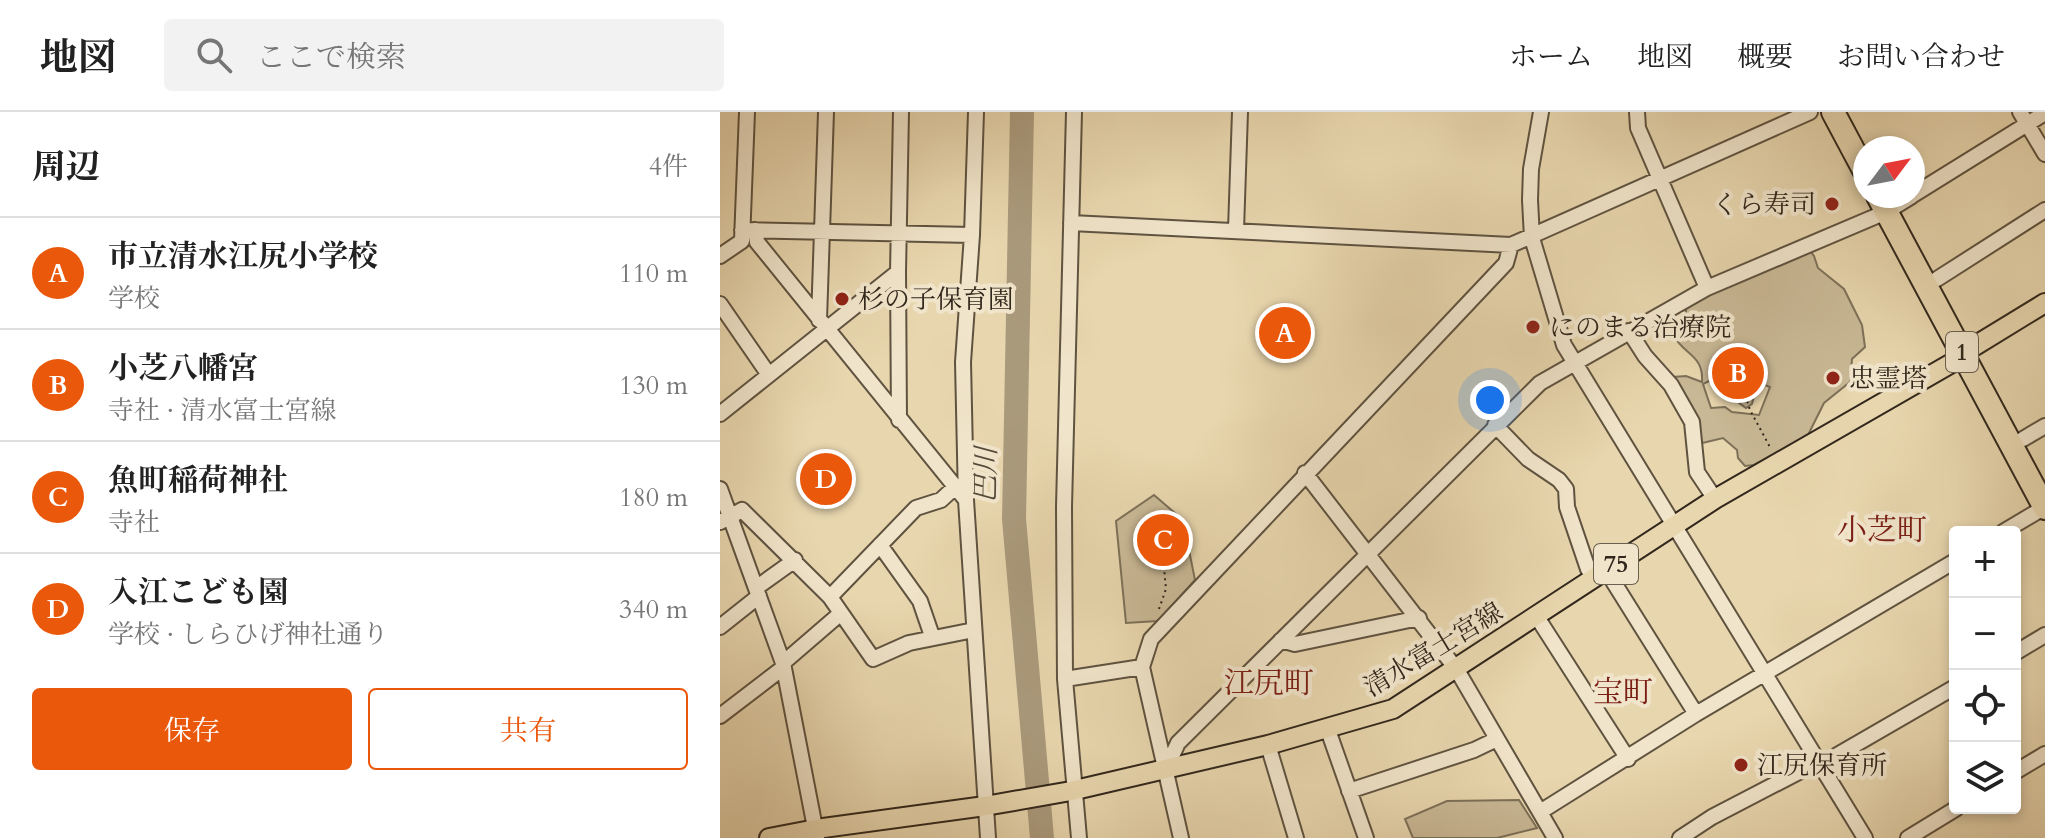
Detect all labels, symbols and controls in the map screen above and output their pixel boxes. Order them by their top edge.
search box [164,19,724,91]
text: 地図 [40,32,116,84]
icon: search [192,33,236,77]
text: ここで検索 [256,37,406,78]
text: ホーム [1509,38,1593,76]
text: 地図 [1637,38,1693,76]
text: 概要 [1737,38,1793,76]
text: お問い合わせ [1837,38,2005,76]
north arrow [1853,136,1925,208]
text: 周辺 [32,144,100,190]
text: 4件 [649,149,688,184]
place label: くら寿司 [1712,187,1816,222]
marker: くら寿司 [1823,195,1841,213]
text: 市立清水江尻小学校 [108,236,378,277]
text: A [48,256,68,291]
text: 110 m [619,256,688,291]
text: 学校 [108,281,160,316]
place label: 杉の子保育園 [858,282,1014,317]
marker: 杉の子保育園 [833,290,851,308]
pin: A [1259,303,1311,363]
place label: にのまる治療院 [1549,310,1731,345]
marker: にのまる治療院 [1524,318,1542,336]
road number: 1 [1946,332,1978,372]
pin: B [1712,343,1764,403]
text: 小芝八幡宮 [108,348,258,389]
place label: 忠霊塔 [1849,361,1927,396]
text: B [49,368,67,403]
text: 130 m [619,368,688,403]
marker: 忠霊塔 [1824,369,1842,387]
your location [1470,380,1510,420]
text: 寺社 · 清水富士宮線 [108,393,337,428]
water label: 巴川 [967,444,1006,503]
pin: D [800,449,852,509]
text: 魚町稲荷神社 [108,460,288,501]
text: C [48,480,68,515]
text: 180 m [619,480,688,515]
text: 寺社 [108,505,160,540]
pin: C [1137,510,1189,570]
district label: 小芝町 [1837,510,1927,551]
map controls [1949,526,2021,814]
button: + [1949,526,2021,598]
road number: 75 [1594,544,1638,584]
text: 入江こども園 [108,572,288,613]
text: D [47,592,69,627]
text: 340 m [619,592,688,627]
street label: 清水富士宮線 [1357,594,1509,705]
button: − [1949,598,2021,670]
text: 学校 · しらひげ神社通り [108,617,389,652]
district label: 江尻町 [1224,663,1314,704]
button: locate [1949,670,2021,742]
district label: 宝町 [1593,672,1653,713]
button: 保存 [32,688,352,770]
button: 共有 [368,688,688,770]
button: layers [1949,742,2021,814]
place label: 江尻保育所 [1757,748,1887,783]
marker: 江尻保育所 [1732,756,1750,774]

